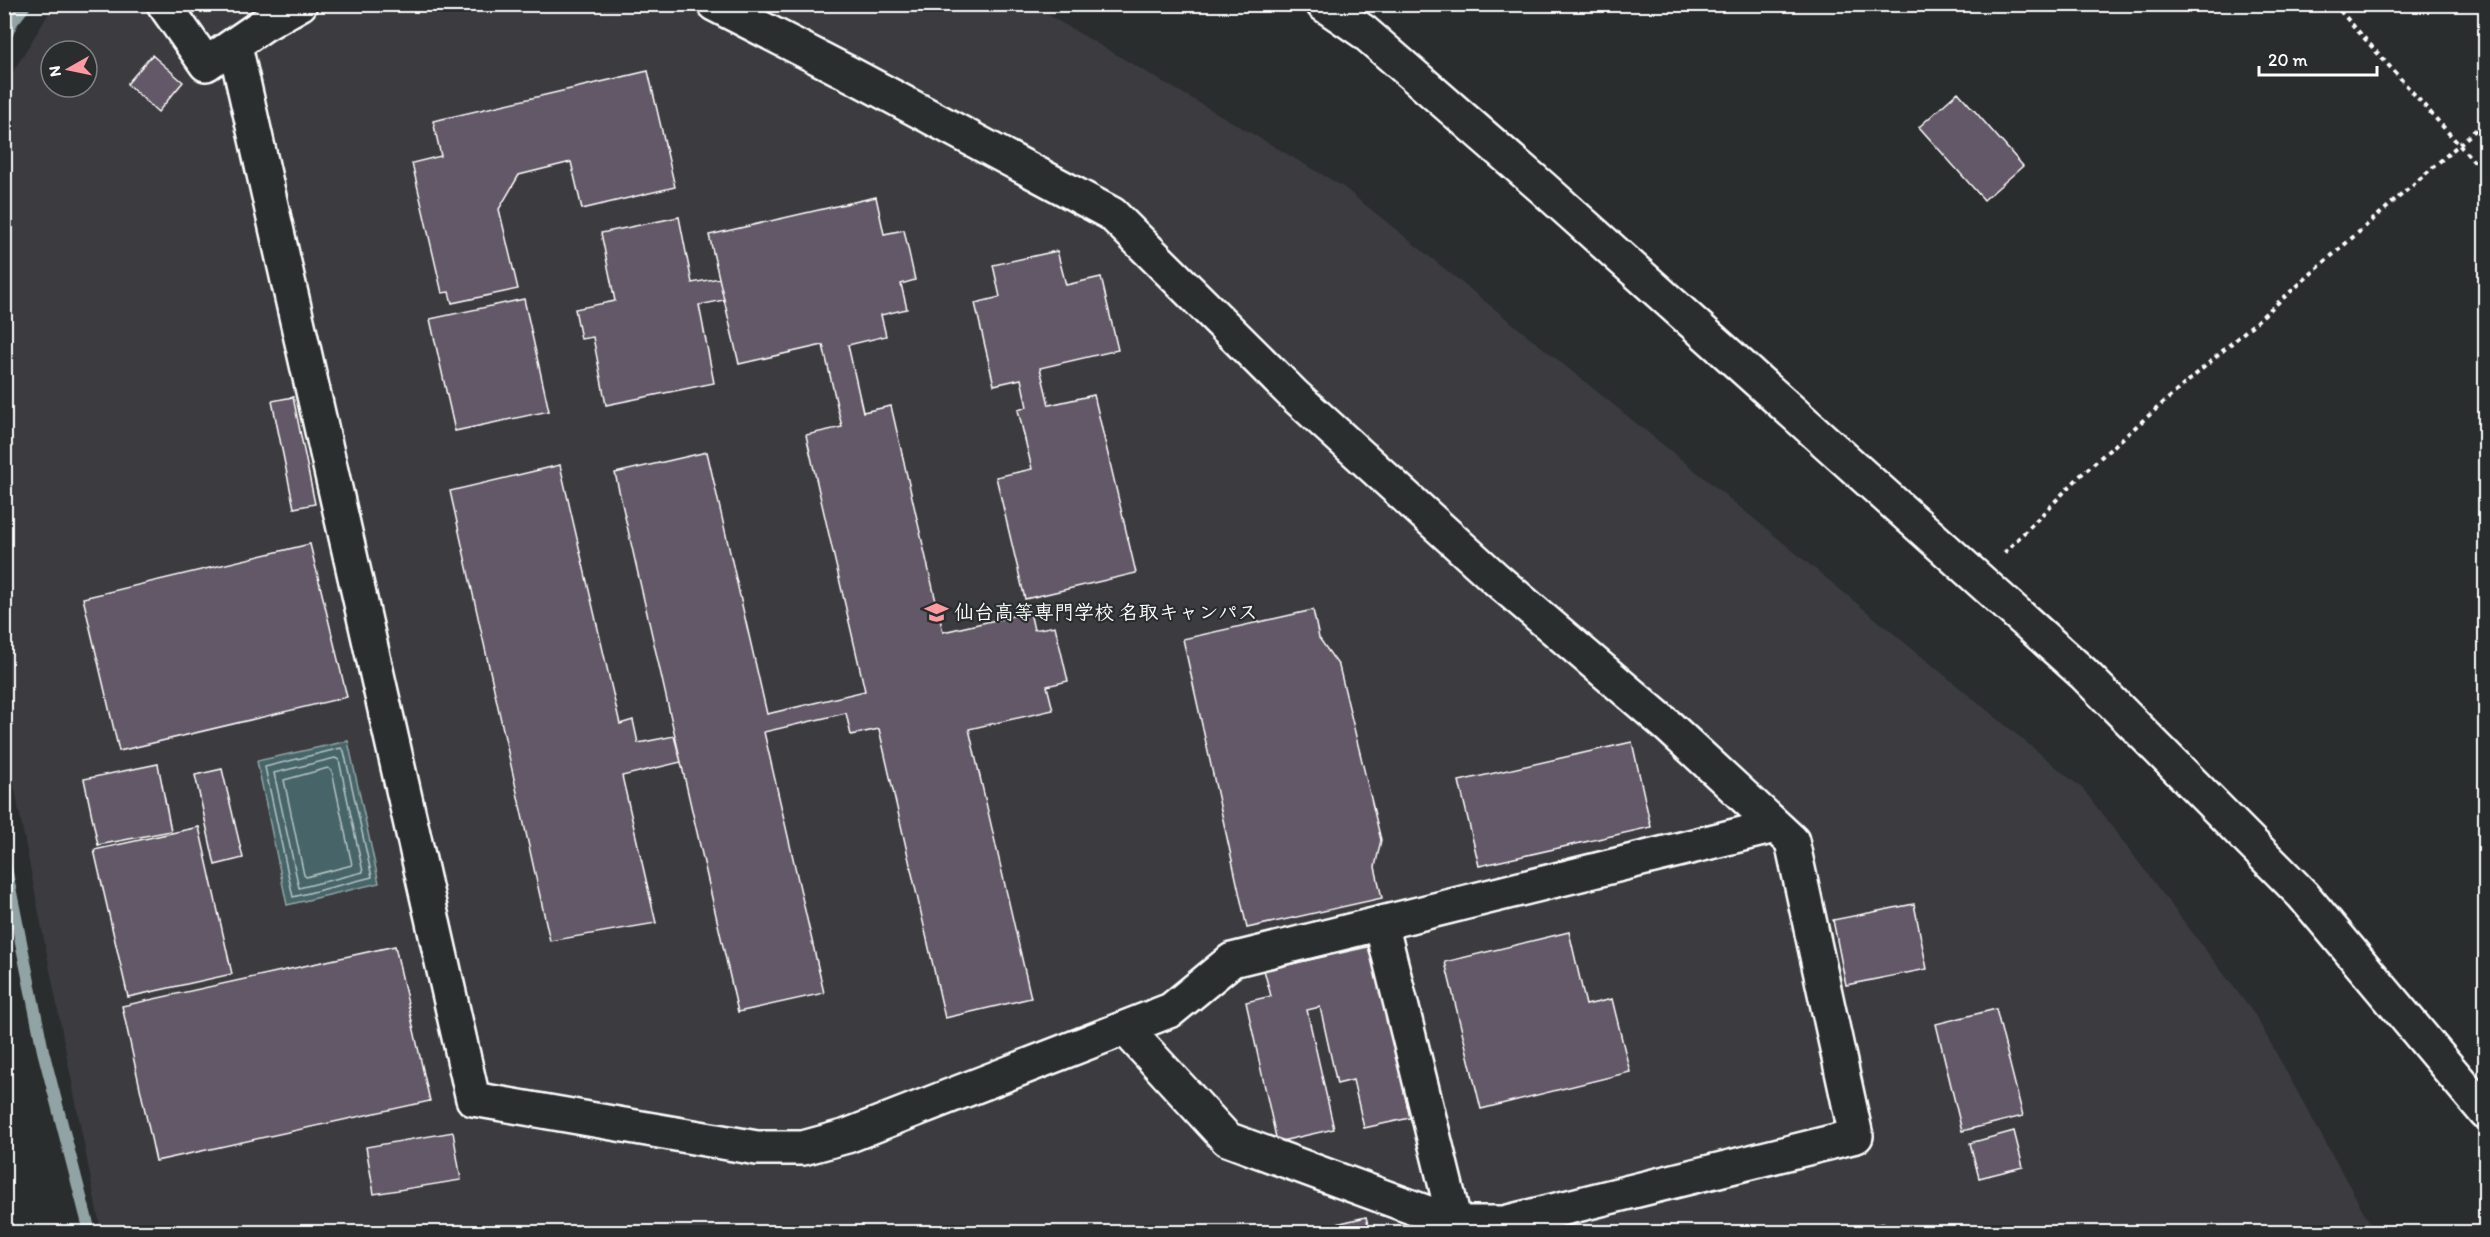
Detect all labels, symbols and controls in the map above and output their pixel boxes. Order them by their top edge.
north arrow [39,39,99,99]
scale bar [2259,39,2378,77]
text: 20 m [2268,49,2308,71]
text: N [44,64,65,78]
school or university icon: 仙台高等専門学校 名取キャンパス [923,599,949,625]
place label: 仙台高等専門学校 名取キャンパス [954,600,1258,624]

